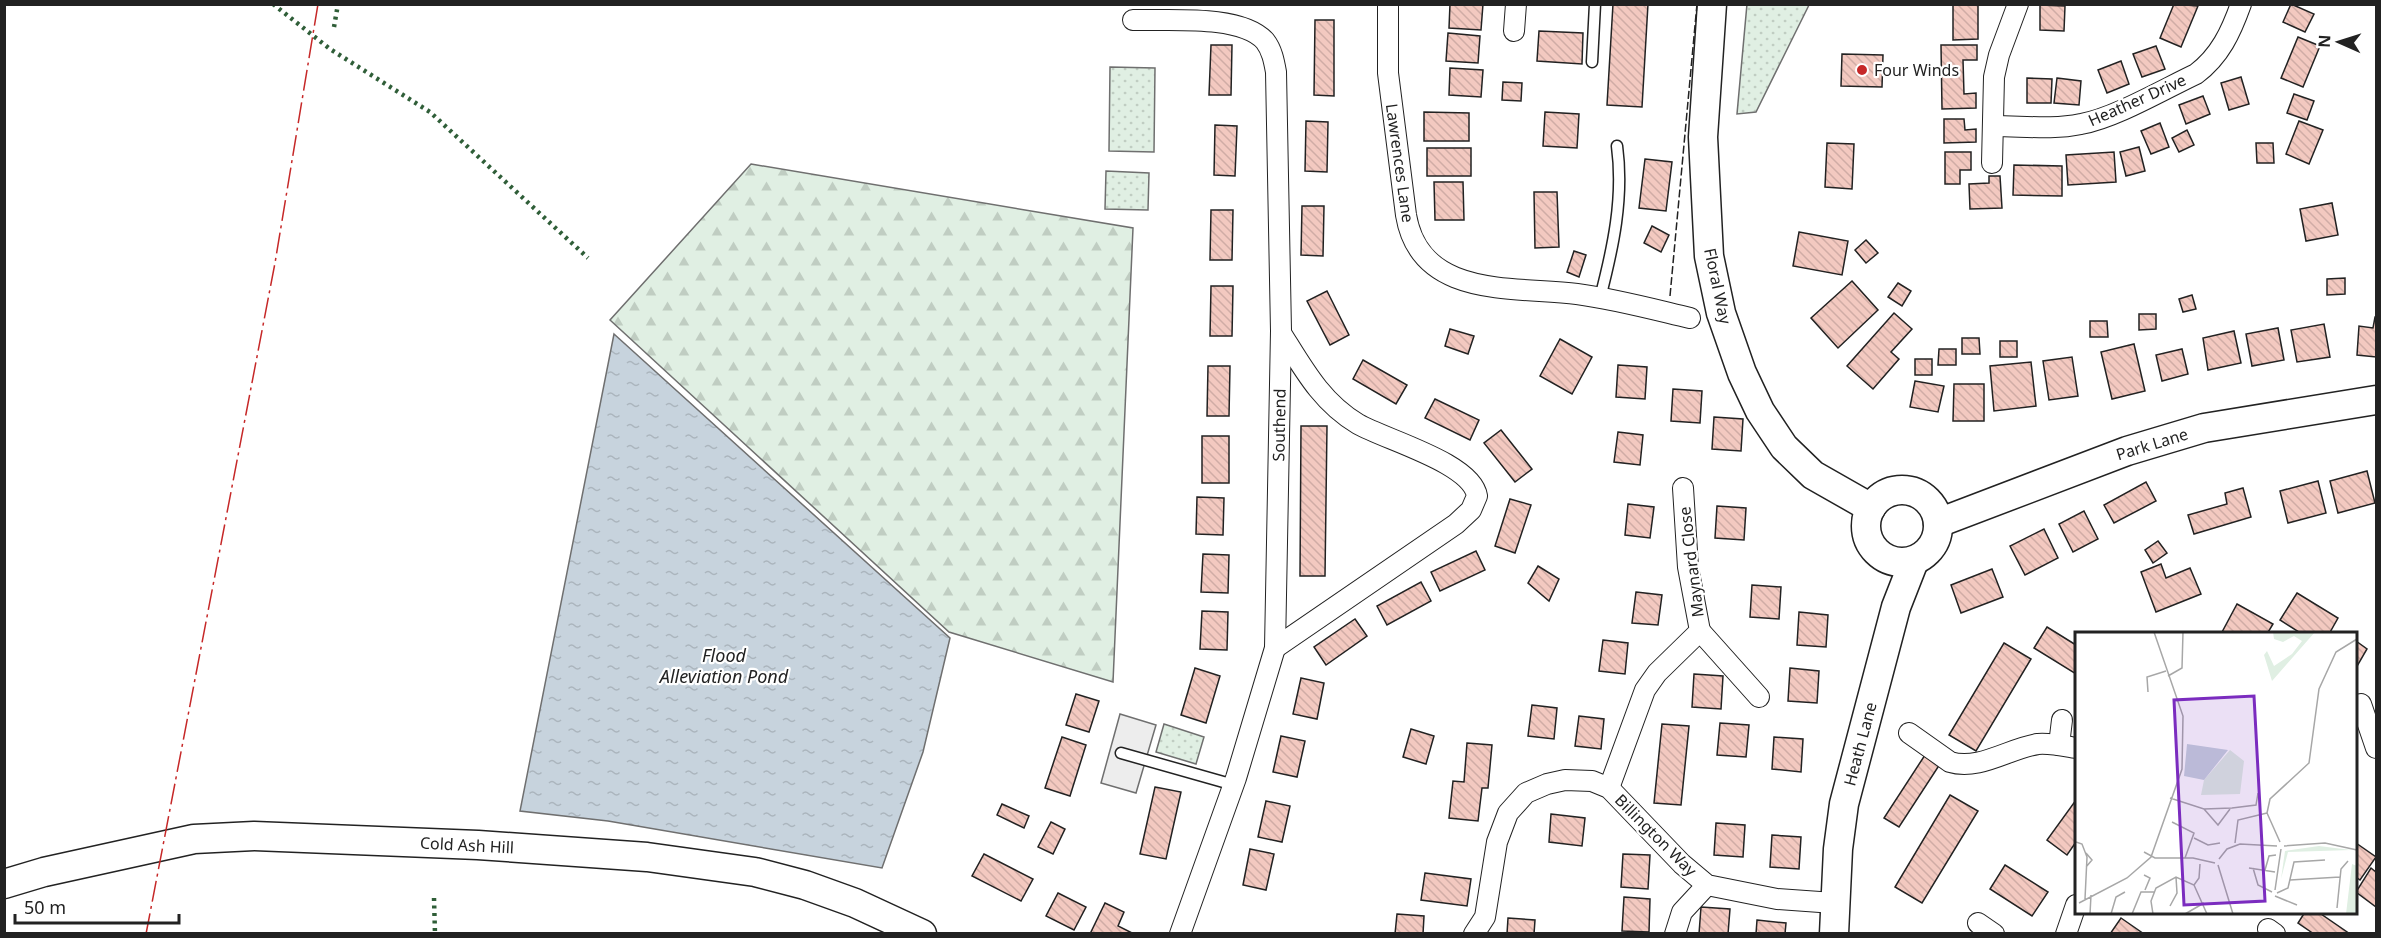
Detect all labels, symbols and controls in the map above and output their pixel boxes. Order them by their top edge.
north arrow [2309,12,2369,72]
text: N [2313,34,2335,48]
place label: Four Winds [1874,59,1959,81]
marker: Four Winds [1855,63,1869,77]
street label: Heather Drive [2085,69,2189,131]
street label: Lawrences Lane [1381,102,1419,224]
street label: Floral Way [1699,246,1737,327]
street label: Southend [1267,388,1291,462]
street label: Park Lane [2113,423,2191,465]
street label: Maynard Close [1673,505,1709,619]
inset map [2075,632,2357,914]
water label: Flood Alleviation Pond [658,643,789,688]
street label: Heath Lane [1838,700,1882,788]
street label: Billington Way [1610,789,1702,881]
street label: Cold Ash Hill [419,832,515,858]
scale bar [15,887,178,925]
text: 50 m [24,895,66,919]

